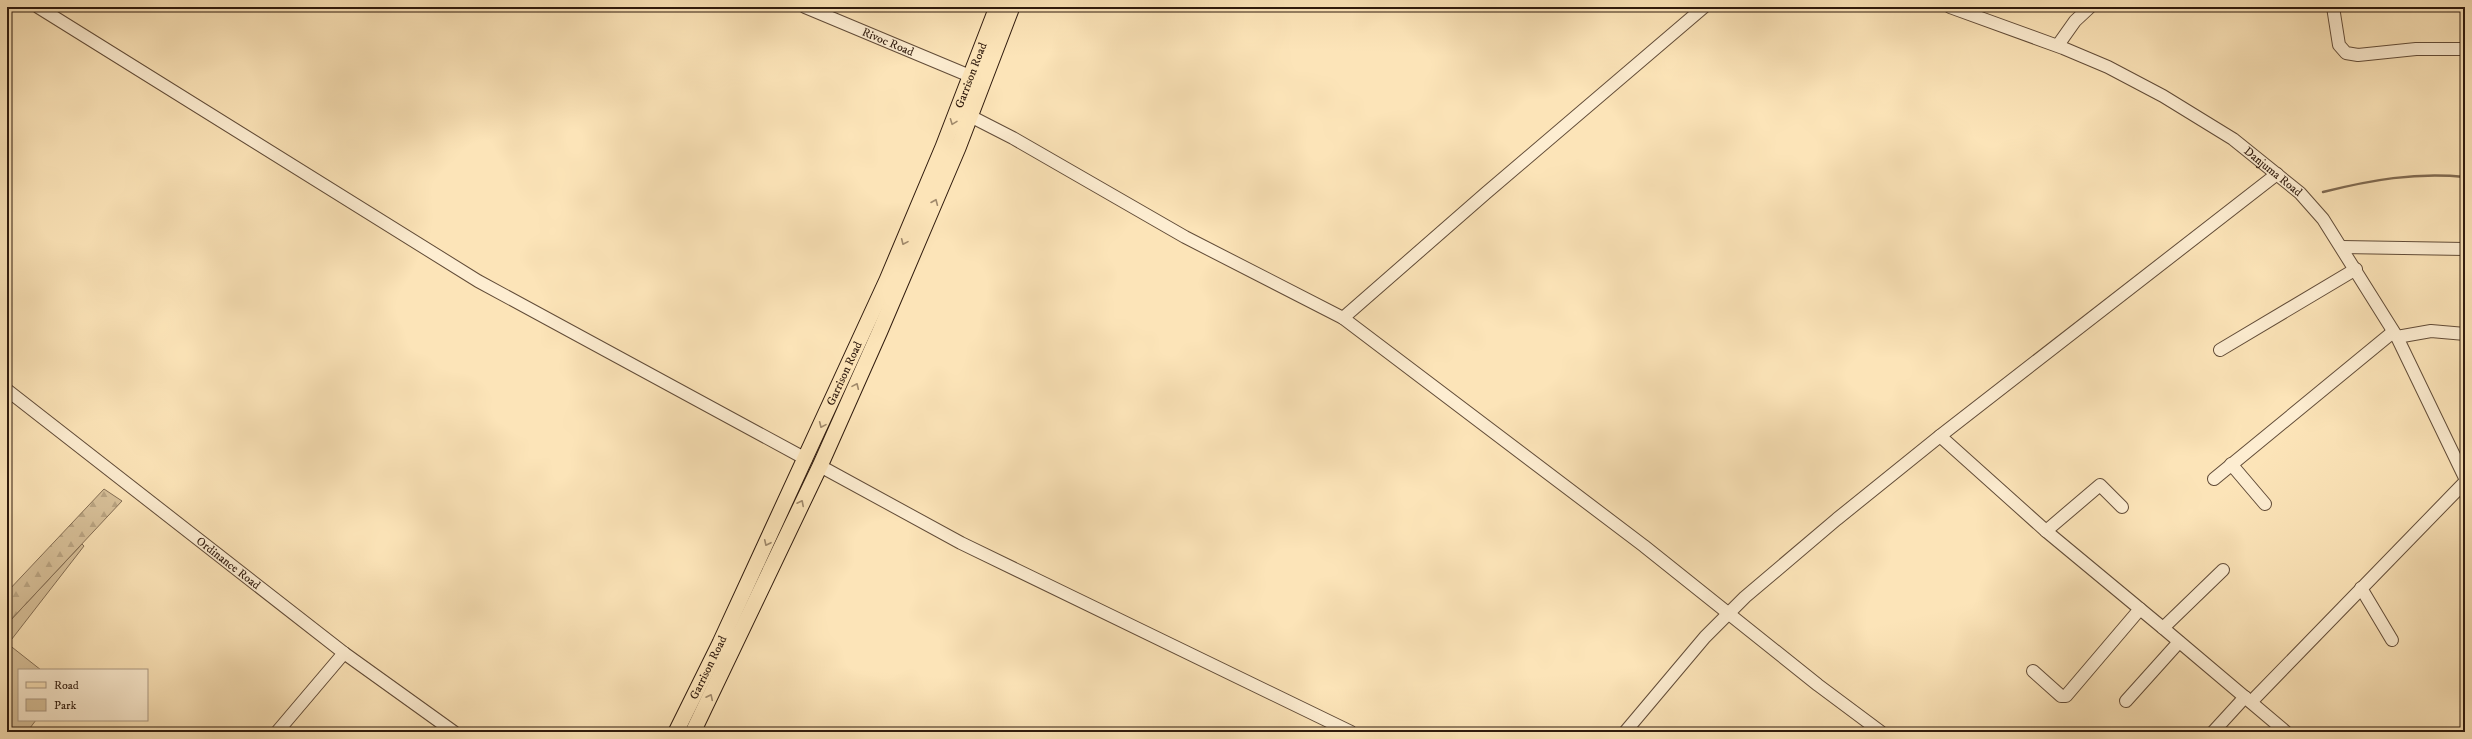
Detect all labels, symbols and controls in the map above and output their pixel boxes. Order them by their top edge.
street label: Rivoc Road [860,24,916,59]
street label: Garrison Road [951,40,990,110]
one-way arrow [949,118,957,125]
street label: Danjuma Road [2241,143,2305,199]
one-way arrow [930,198,938,206]
one-way arrow [901,238,909,246]
street label: Garrison Road [823,339,865,408]
one-way arrow [851,382,859,390]
one-way arrow [818,421,826,428]
one-way arrow [796,500,804,508]
street label: Ordinance Road [193,533,264,593]
one-way arrow [764,538,772,546]
street label: Garrison Road [686,633,730,702]
legend [18,669,148,721]
text: Road [54,678,79,693]
one-way arrow [705,694,713,701]
text: Park [54,698,76,713]

